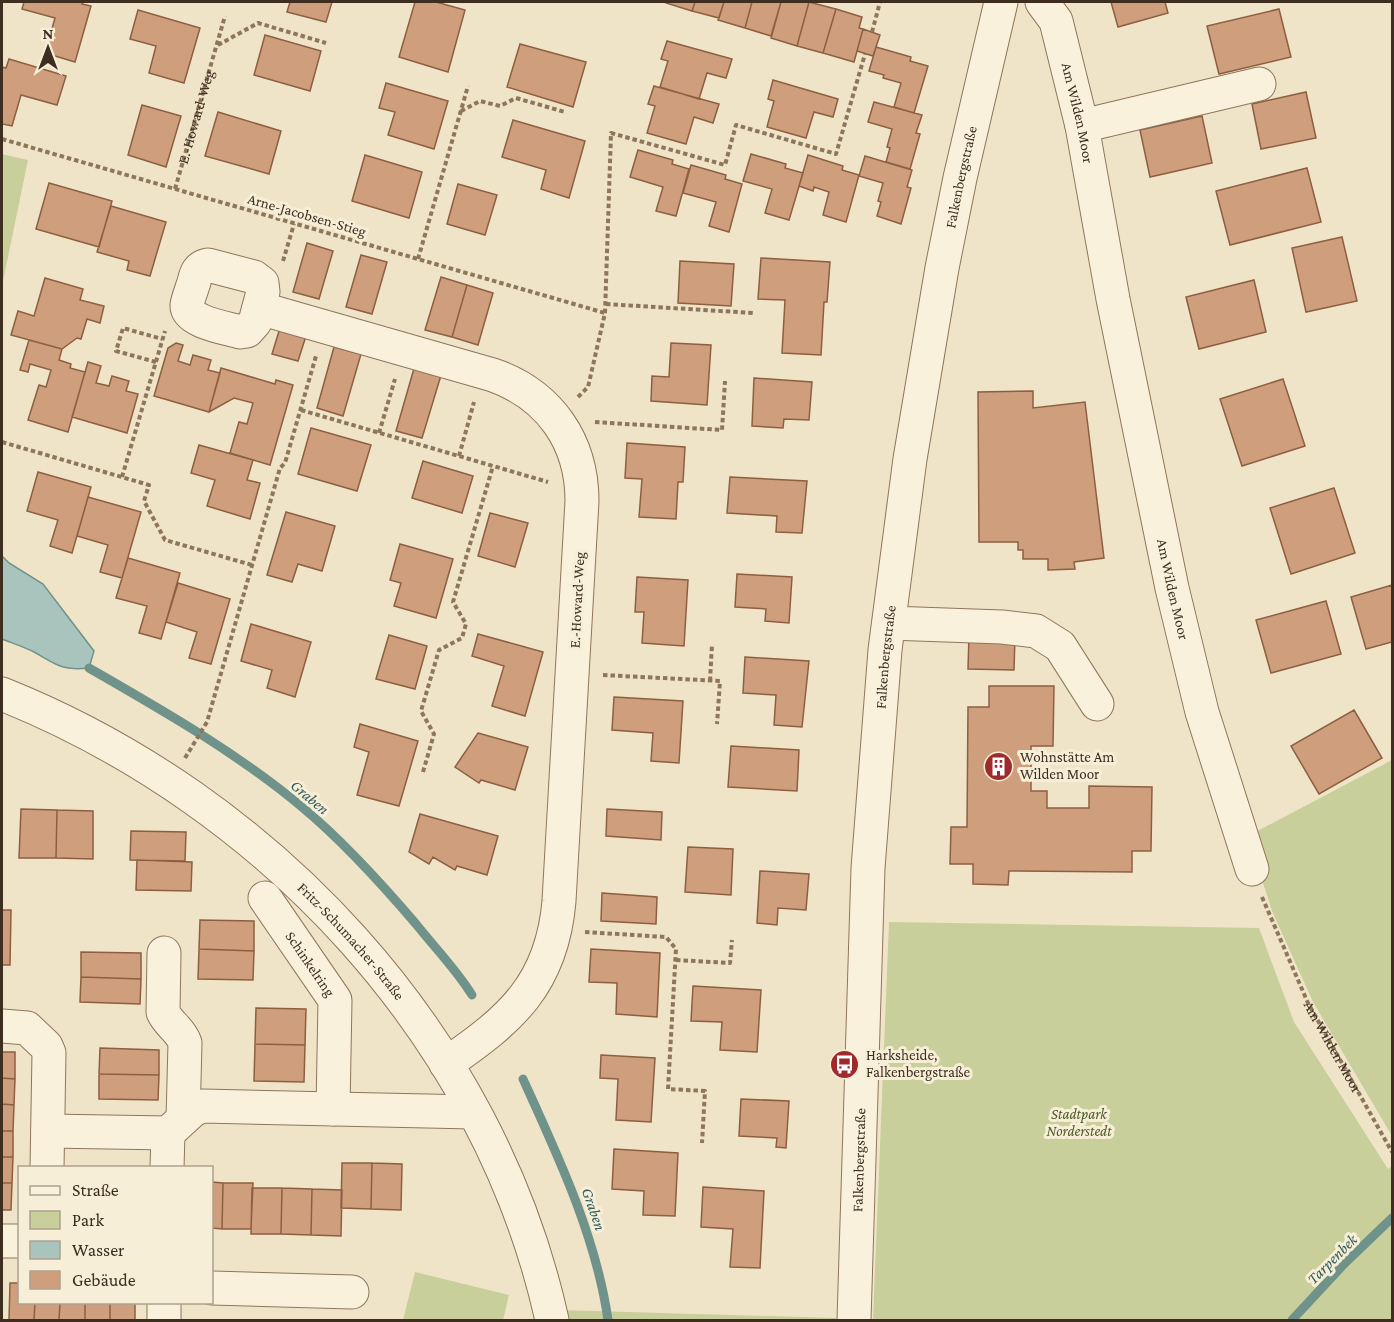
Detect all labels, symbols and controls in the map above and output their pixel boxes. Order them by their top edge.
north arrow [18,18,78,78]
text: N [43,25,54,42]
street label: Am Wilden Moor [1059,61,1097,165]
street label: E.-Howard-Weg [175,68,218,166]
street label: Falkenbergstraße [942,124,980,230]
street label: Arne-Jacobsen-Stieg [246,190,368,241]
street label: Am Wilden Moor [1154,537,1192,642]
street label: E.-Howard-Weg [566,551,589,649]
street label: Falkenbergstraße [872,604,899,709]
place label: Wohnstätte Am Wilden Moor [1020,749,1114,782]
building icon: Wohnstätte Am Wilden Moor [983,750,1015,782]
water label: Graben [288,776,332,818]
street label: Fritz-Schumacher-Straße [294,879,408,1003]
street label: Schinkelring [282,928,338,1000]
street label: Am Wilden Moor [1301,998,1365,1096]
place label: Harksheide, Falkenbergstraße [866,1047,970,1081]
bus stop icon: Harksheide, Falkenbergstraße [829,1048,861,1080]
park label: Stadtpark Norderstedt [1046,1106,1112,1139]
street label: Falkenbergstraße [849,1107,869,1212]
legend [18,1166,213,1304]
text: Straße [72,1180,119,1200]
water label: Graben [579,1185,609,1233]
text: Park [72,1210,104,1230]
water label: Tarpenbek [1304,1230,1362,1288]
text: Wasser [72,1240,125,1260]
text: Gebäude [72,1270,136,1290]

